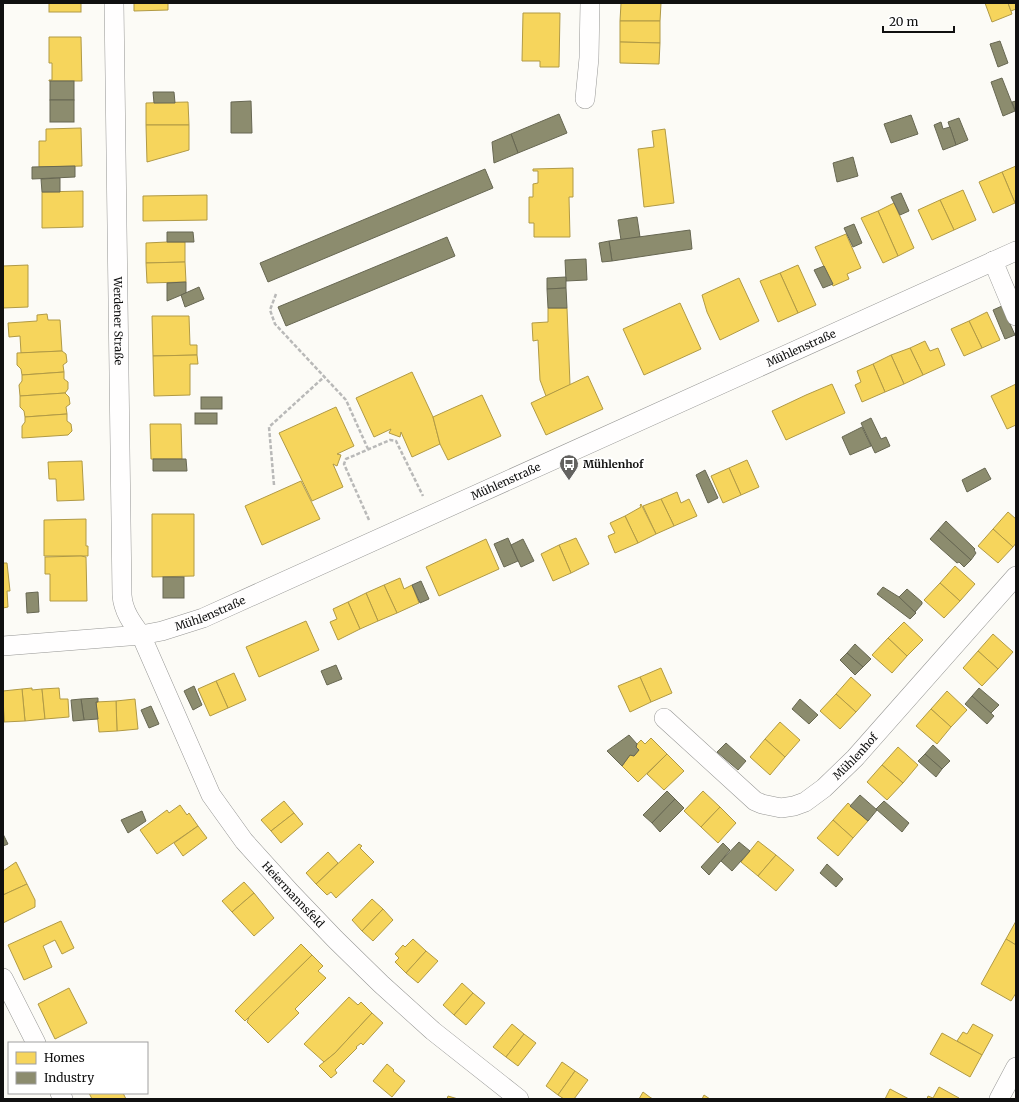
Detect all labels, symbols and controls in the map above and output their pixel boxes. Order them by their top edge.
scale bar [883,8,954,34]
text: 20 m [889,14,918,29]
street label: Werdener Straße [111,276,126,366]
street label: Mühlenstraße [764,326,838,370]
bus stop icon: Mühlenhof [558,453,580,481]
place label: Mühlenhof [583,457,644,471]
street label: Mühlenstraße [469,459,543,503]
street label: Mühlenstraße [173,593,248,633]
street label: Mühlenhof [830,730,881,783]
street label: Heiermannsfeld [259,859,328,931]
legend [8,1042,148,1094]
text: Homes [44,1050,85,1065]
text: Industry [44,1070,94,1085]

